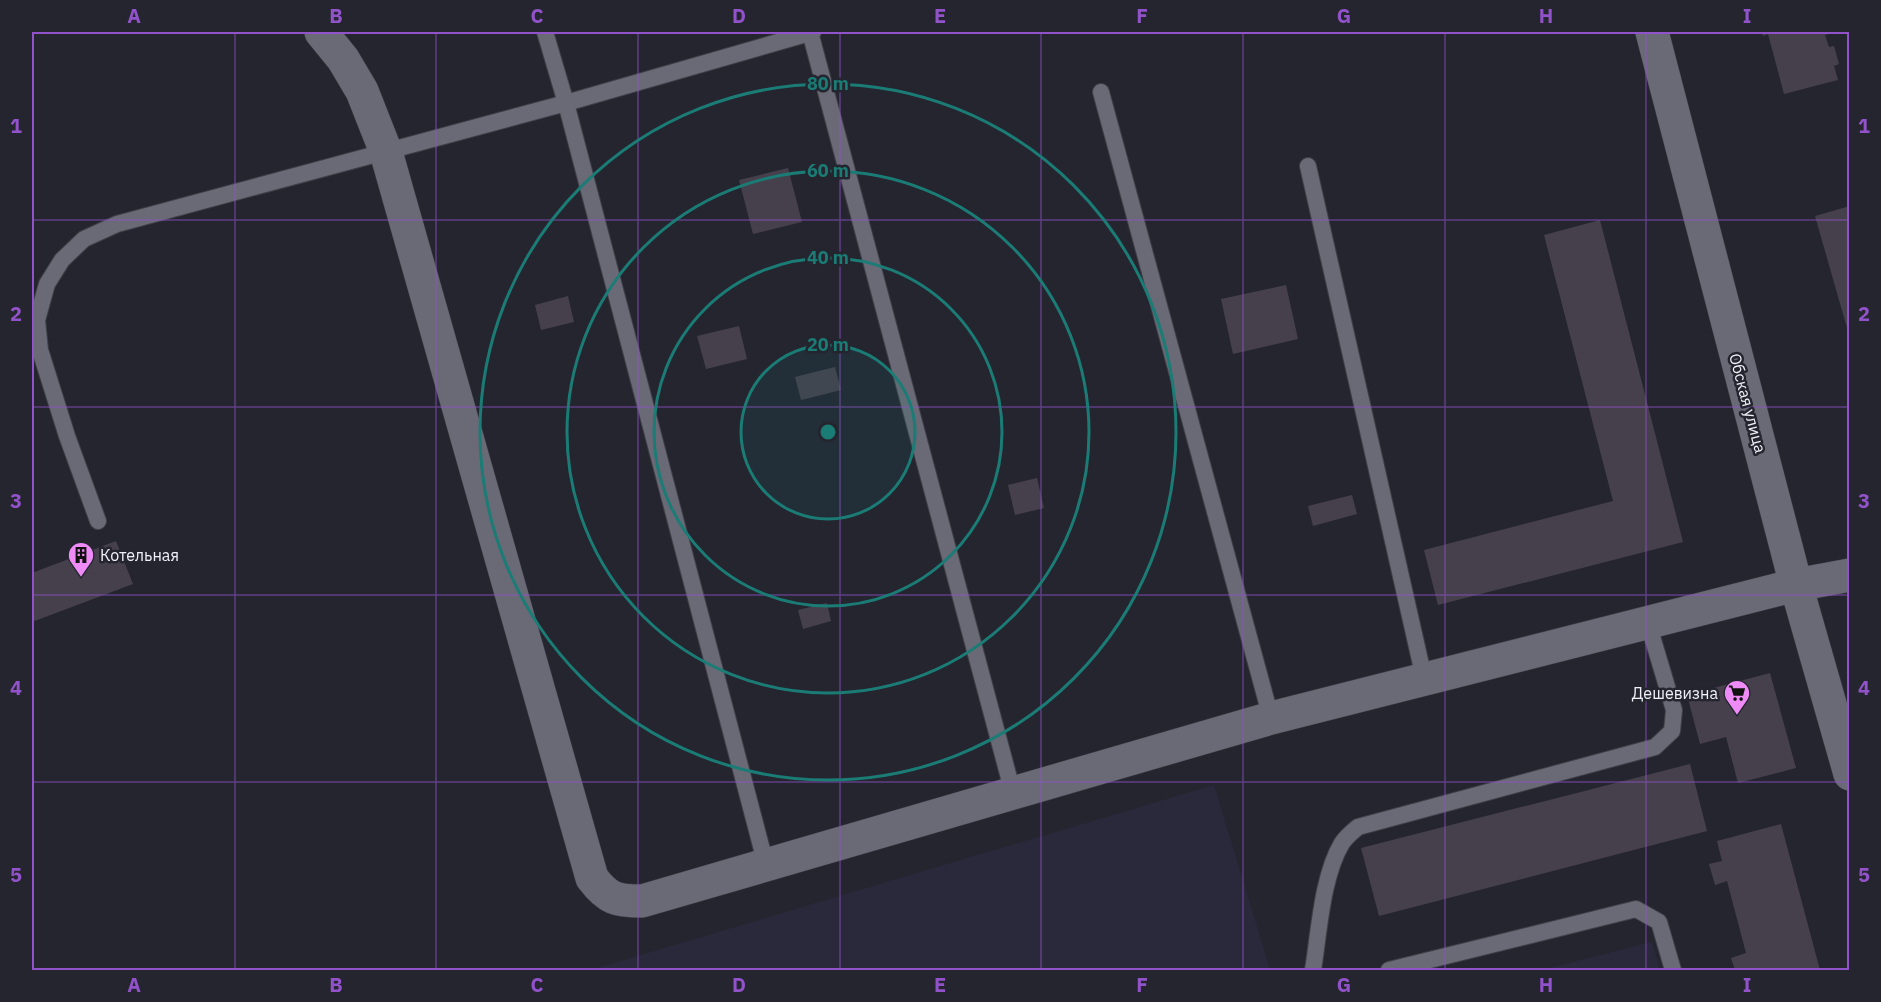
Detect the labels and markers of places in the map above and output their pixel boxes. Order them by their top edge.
centre of rings [818,422,838,442]
building icon: Котельная [66,540,96,578]
place label: Котельная [100,545,179,565]
supermarket icon: Дешевизна [1722,678,1752,716]
place label: Дешевизна [1632,683,1718,703]

